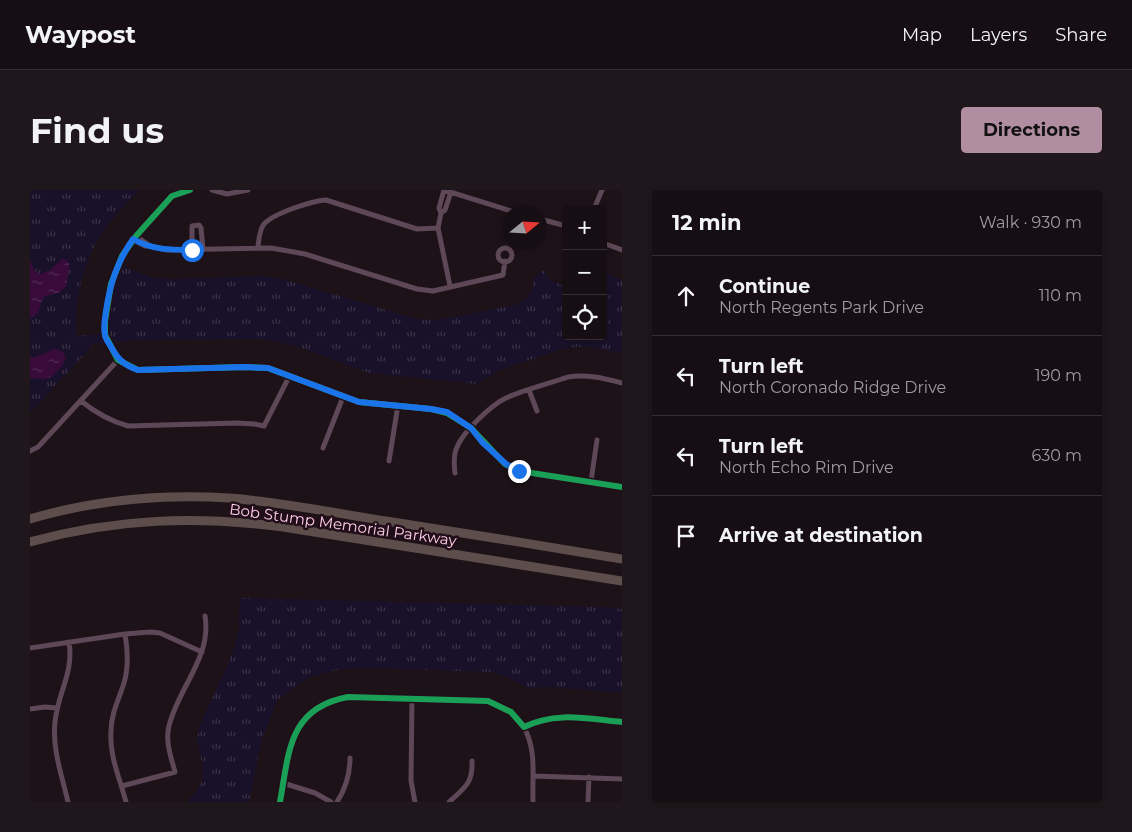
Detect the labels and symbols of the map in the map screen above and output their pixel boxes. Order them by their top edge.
north arrow [502,205,547,250]
route start [181,239,204,262]
route end [508,460,531,483]
street label: Bob Stump Memorial Parkway [228,499,459,550]

